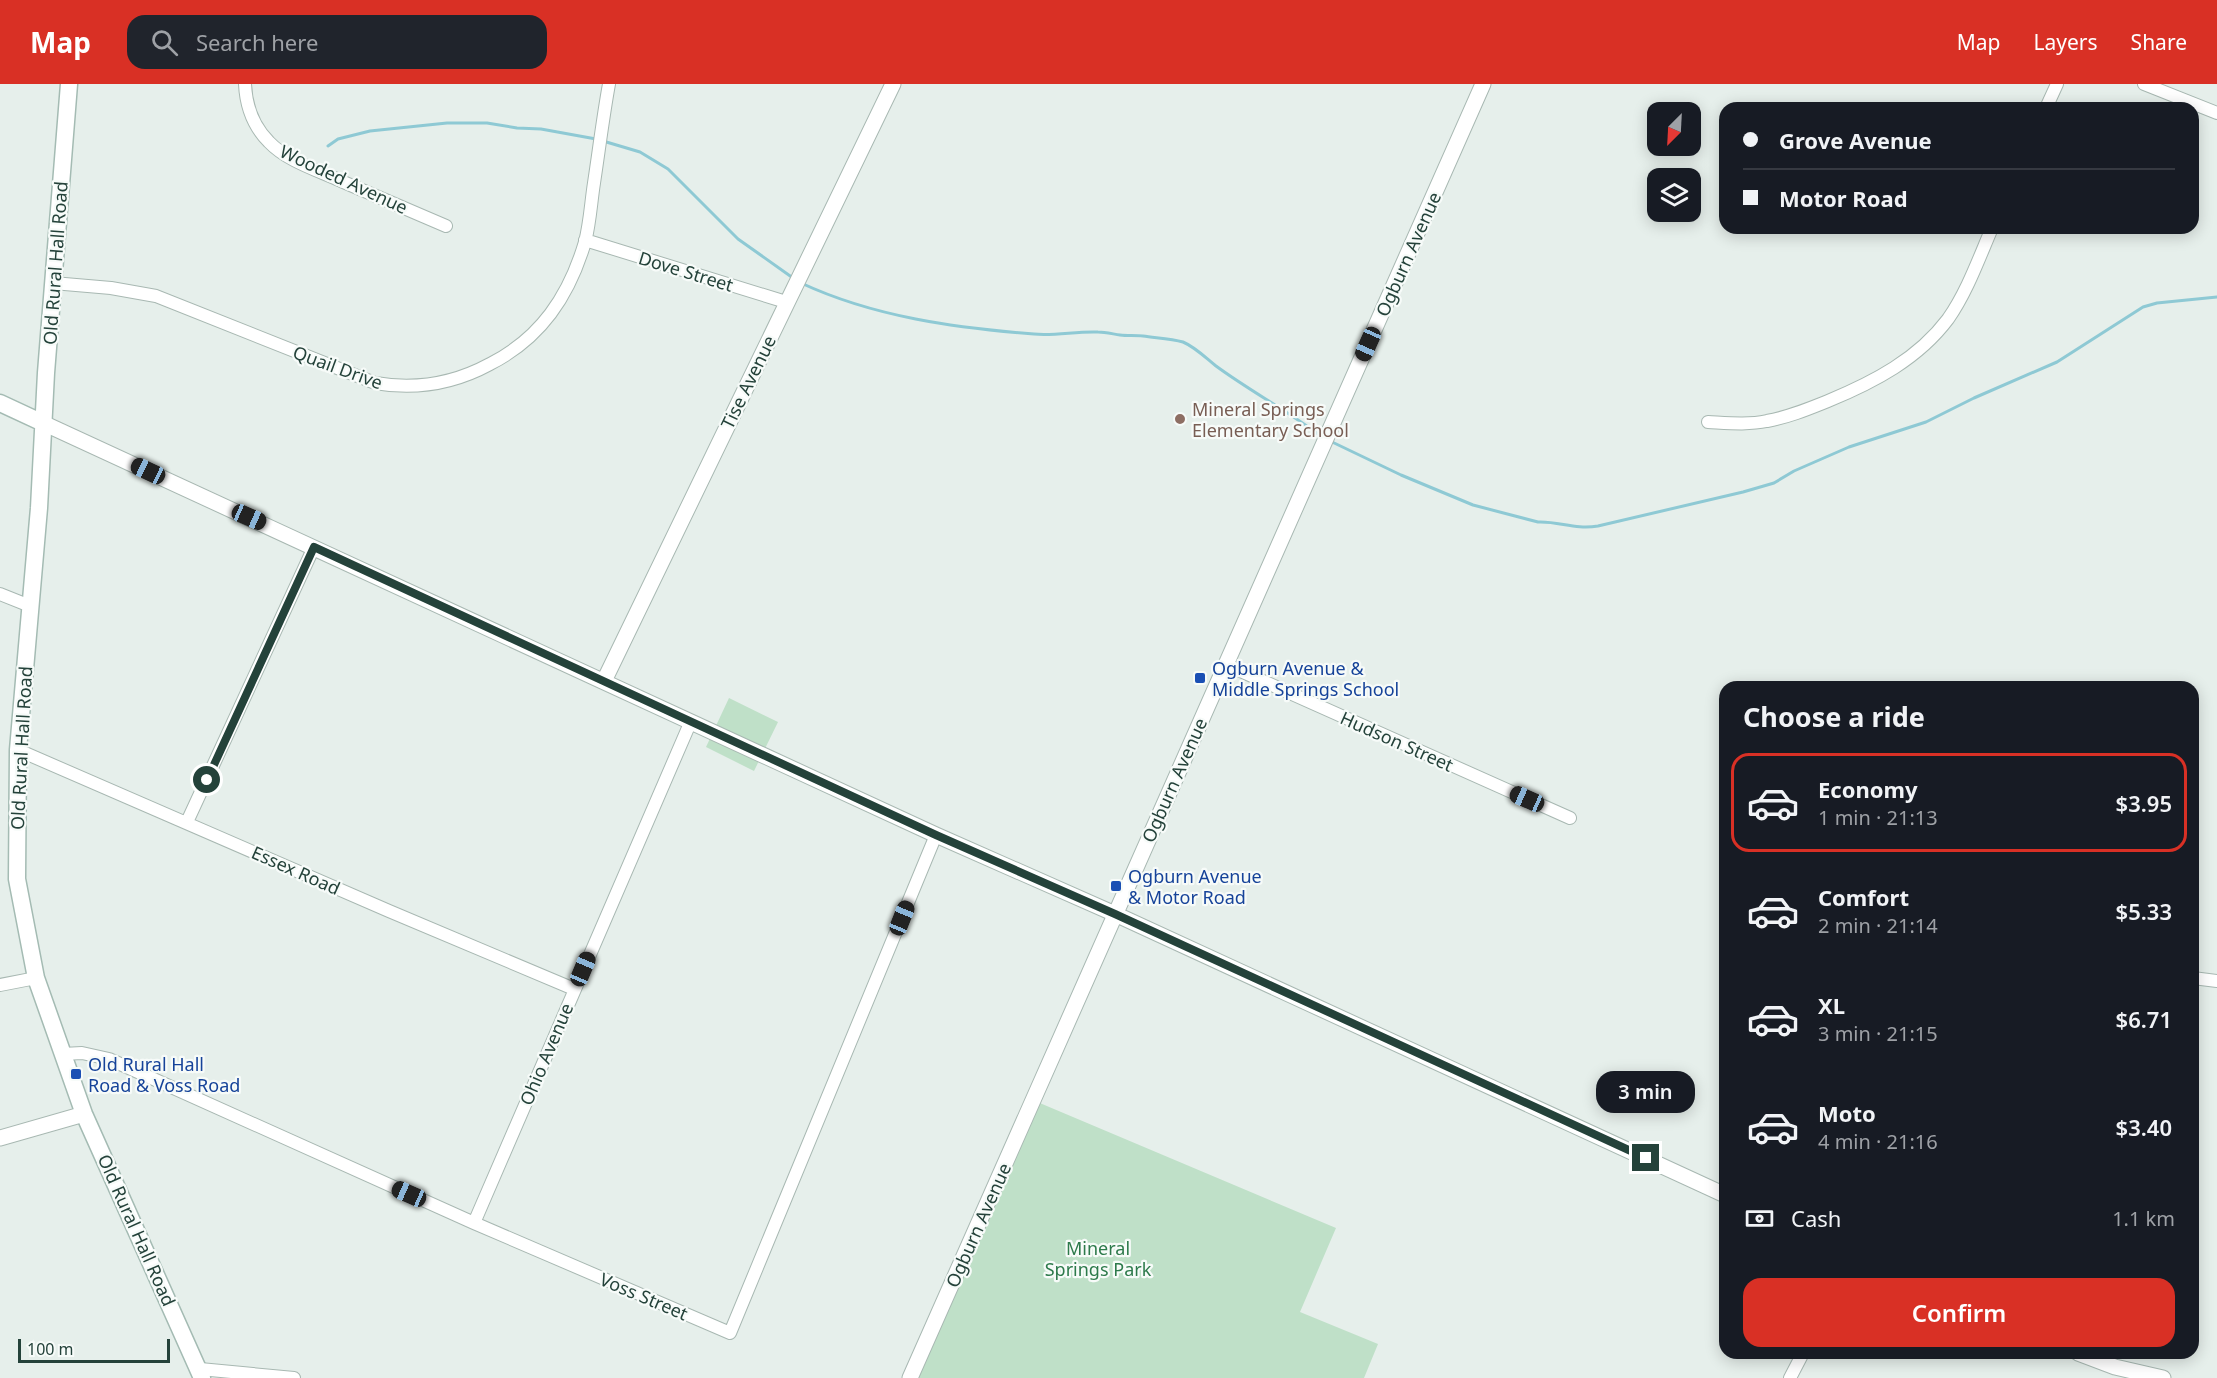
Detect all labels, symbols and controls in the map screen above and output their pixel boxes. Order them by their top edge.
search box [127,15,547,69]
text: Map [30,23,91,61]
icon: search [148,26,181,59]
text: Search here [196,27,318,57]
text: Map [1957,28,2001,56]
text: Layers [2034,28,2098,56]
text: Share [2131,28,2187,56]
north arrow [1647,102,1701,156]
map controls [1647,102,1701,222]
text: Grove Avenue [1779,125,1932,155]
street label: Wooded Avenue [276,139,412,219]
button: layers [1647,168,1701,222]
street label: Old Rural Hall Road [37,180,73,346]
text: Motor Road [1779,183,1908,213]
street label: Ogburn Avenue [1370,188,1446,320]
street label: Dove Street [636,245,737,297]
car [1352,324,1384,364]
street label: Tise Avenue [715,331,781,433]
street label: Quail Drive [290,340,386,394]
place label: Mineral Springs Elementary School [1192,397,1349,442]
marker: Mineral Springs Elementary School [1173,412,1187,426]
car [128,455,168,487]
car [229,501,269,533]
place label: Ogburn Avenue & Middle Springs School [1212,656,1399,701]
street label: Old Rural Hall Road [5,666,37,830]
marker: Ogburn Avenue & Middle Springs School [1193,671,1207,685]
text: Choose a ride [1743,698,1925,735]
street label: Hudson Street [1337,705,1458,777]
street label: Ogburn Avenue [1136,714,1212,846]
route start [193,766,220,793]
text: Economy [1818,774,1917,804]
icon: car [1746,776,1800,830]
car [1507,783,1547,815]
text: $3.95 [2116,788,2172,818]
text: 1 min · 21:13 [1818,804,1938,831]
street label: Essex Road [248,840,344,900]
place label: Ogburn Avenue & Motor Road [1128,864,1262,909]
marker: Ogburn Avenue & Motor Road [1109,879,1123,893]
text: Comfort [1818,882,1909,912]
icon: car [1746,884,1800,938]
text: $5.33 [2116,896,2172,926]
car [887,898,917,938]
text: 2 min · 21:14 [1818,912,1938,939]
car [568,949,598,989]
text: XL [1818,990,1845,1020]
icon: car [1746,992,1800,1046]
street label: Ohio Avenue [514,999,578,1109]
text: $6.71 [2116,1004,2172,1034]
text: 3 min · 21:15 [1818,1020,1938,1047]
place label: Old Rural Hall Road & Voss Road [88,1052,240,1097]
marker: Old Rural Hall Road & Voss Road [69,1067,83,1081]
callout: 3 min [1596,1071,1696,1113]
text: 3 min [1618,1078,1673,1105]
text: Moto [1818,1098,1876,1128]
icon: car [1746,1100,1800,1154]
text: $3.40 [2116,1112,2172,1142]
text: 4 min · 21:16 [1818,1128,1938,1155]
route end [1632,1144,1659,1171]
street label: Old Rural Hall Road [93,1150,181,1310]
street label: Ogburn Avenue [940,1159,1016,1291]
car [389,1178,429,1210]
icon: cash [1743,1202,1776,1235]
text: Cash [1791,1203,1841,1233]
text: 1.1 km [2112,1205,2175,1232]
park label: Mineral Springs Park [1045,1236,1152,1281]
street label: Voss Street [596,1267,692,1326]
button: Confirm [1743,1278,2175,1347]
scale bar [18,1336,170,1364]
text: 100 m [27,1338,74,1360]

